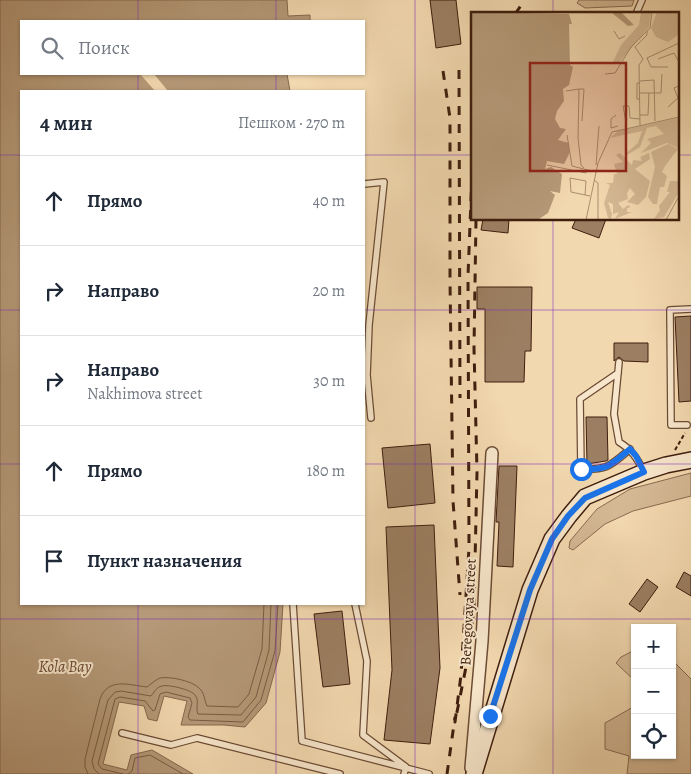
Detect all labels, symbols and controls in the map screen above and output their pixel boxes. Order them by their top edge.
inset map [471,12,678,220]
search box [20,20,365,75]
icon: search [38,34,66,62]
text: Поиск [78,35,130,61]
text: 4 мин [40,109,93,137]
text: Пешком · 270 m [238,112,345,134]
icon: ahead [40,187,68,215]
text: Прямо [87,188,142,214]
text: 40 m [313,190,345,212]
icon: right [40,277,68,305]
text: Направо [87,278,159,304]
text: 20 m [312,280,345,302]
text: Направо [87,357,159,383]
icon: right [40,367,68,395]
text: 30 m [313,370,345,392]
text: Nakhimova street [87,383,202,405]
icon: ahead [40,457,68,485]
text: Прямо [87,458,142,484]
route start [570,458,593,481]
text: 180 m [307,460,345,482]
icon: arrive [40,547,68,575]
text: Пункт назначения [87,548,242,574]
street label: Beregovaya street [455,558,481,666]
map controls [631,624,676,759]
button: + [631,624,676,669]
water label: Kola Bay [38,656,92,678]
button: − [631,669,676,714]
route end [479,705,502,728]
button: locate [631,714,676,759]

